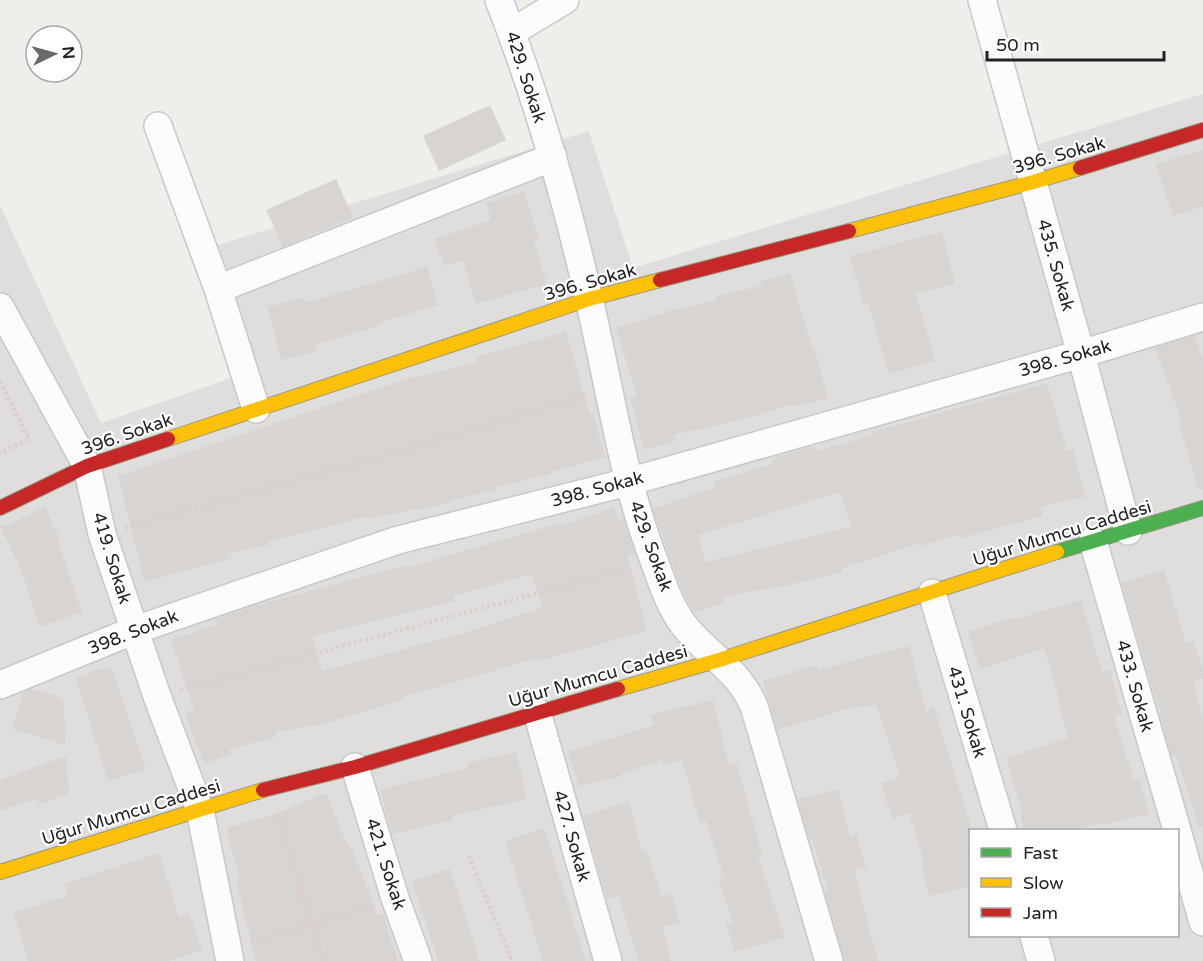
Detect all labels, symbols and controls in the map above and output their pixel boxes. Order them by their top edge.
north arrow [24,24,84,84]
scale bar [987,24,1164,62]
street label: 429. Sokak [501,28,551,126]
text: 50 m [996,34,1040,56]
text: N [57,46,78,60]
street label: 396. Sokak [1010,131,1108,179]
street label: 435. Sokak [1032,216,1080,314]
street label: 396. Sokak [541,258,639,306]
street label: 398. Sokak [1016,334,1114,382]
street label: 396. Sokak [79,408,176,460]
street label: 398. Sokak [548,466,646,512]
street label: Uğur Mumcu Caddesi [970,495,1154,571]
street label: 429. Sokak [624,498,678,595]
street label: 419. Sokak [88,509,136,607]
street label: 398. Sokak [85,605,181,659]
street label: 433. Sokak [1111,637,1159,735]
street label: Uğur Mumcu Caddesi [506,640,690,712]
street label: 431. Sokak [943,663,991,761]
street label: Uğur Mumcu Caddesi [39,774,223,850]
street label: 427. Sokak [548,788,596,884]
street label: 421. Sokak [361,815,411,913]
legend [969,829,1179,937]
text: Fast [1023,842,1058,864]
text: Slow [1023,872,1064,894]
text: Jam [1023,902,1058,924]

